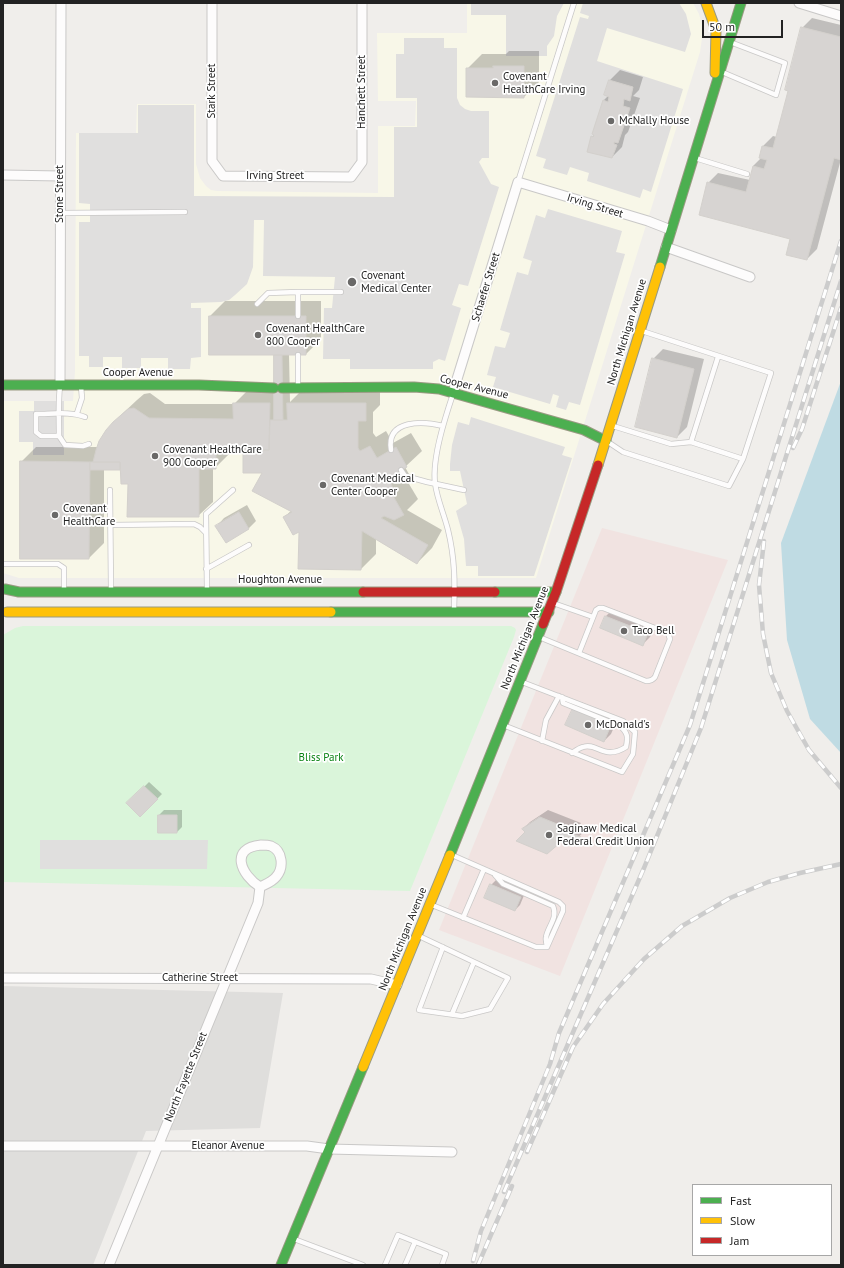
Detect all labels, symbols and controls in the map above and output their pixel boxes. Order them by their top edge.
scale bar [704,12,785,38]
text: 50 m [709,19,735,34]
street label: Hanchett Street [355,55,369,129]
street label: Stark Street [205,63,219,119]
place label: Covenant HealthCare Irving [503,70,585,96]
marker: Covenant HealthCare Irving [490,78,500,88]
place label: McNally House [619,114,689,128]
marker: McNally House [606,116,616,126]
street label: Stone Street [53,165,67,223]
street label: Irving Street [246,169,304,183]
street label: Irving Street [565,191,625,221]
street label: Schaefer Street [469,251,503,323]
place label: Covenant Medical Center [361,269,431,295]
marker: Covenant Medical Center [346,276,358,288]
street label: North Michigan Avenue [605,277,649,387]
place label: Covenant HealthCare 800 Cooper [266,322,365,348]
marker: Covenant HealthCare 800 Cooper [253,330,263,340]
street label: Cooper Avenue [103,366,173,380]
street label: Cooper Avenue [438,372,510,402]
place label: Covenant HealthCare 900 Cooper [163,443,262,469]
marker: Covenant HealthCare 900 Cooper [150,451,160,461]
place label: Covenant Medical Center Cooper [331,472,414,498]
marker: Covenant Medical Center Cooper [318,480,328,490]
place label: Covenant HealthCare [63,502,115,528]
marker: Covenant HealthCare [50,510,60,520]
street label: Houghton Avenue [238,573,322,587]
street label: North Michigan Avenue [498,584,552,692]
place label: Taco Bell [632,624,674,638]
marker: Taco Bell [619,626,629,636]
place label: McDonald's [596,718,650,732]
marker: McDonald's [583,720,593,730]
park label: Bliss Park [298,751,344,765]
place label: Saginaw Medical Federal Credit Union [557,822,654,848]
marker: Saginaw Medical Federal Credit Union [544,830,554,840]
street label: North Michigan Avenue [376,885,430,993]
street label: Catherine Street [162,971,238,985]
street label: North Fayette Street [162,1030,210,1124]
street label: Eleanor Avenue [191,1139,265,1153]
legend [692,1184,832,1256]
text: Fast [730,1193,751,1208]
text: Slow [730,1213,755,1228]
text: Jam [730,1233,749,1248]

